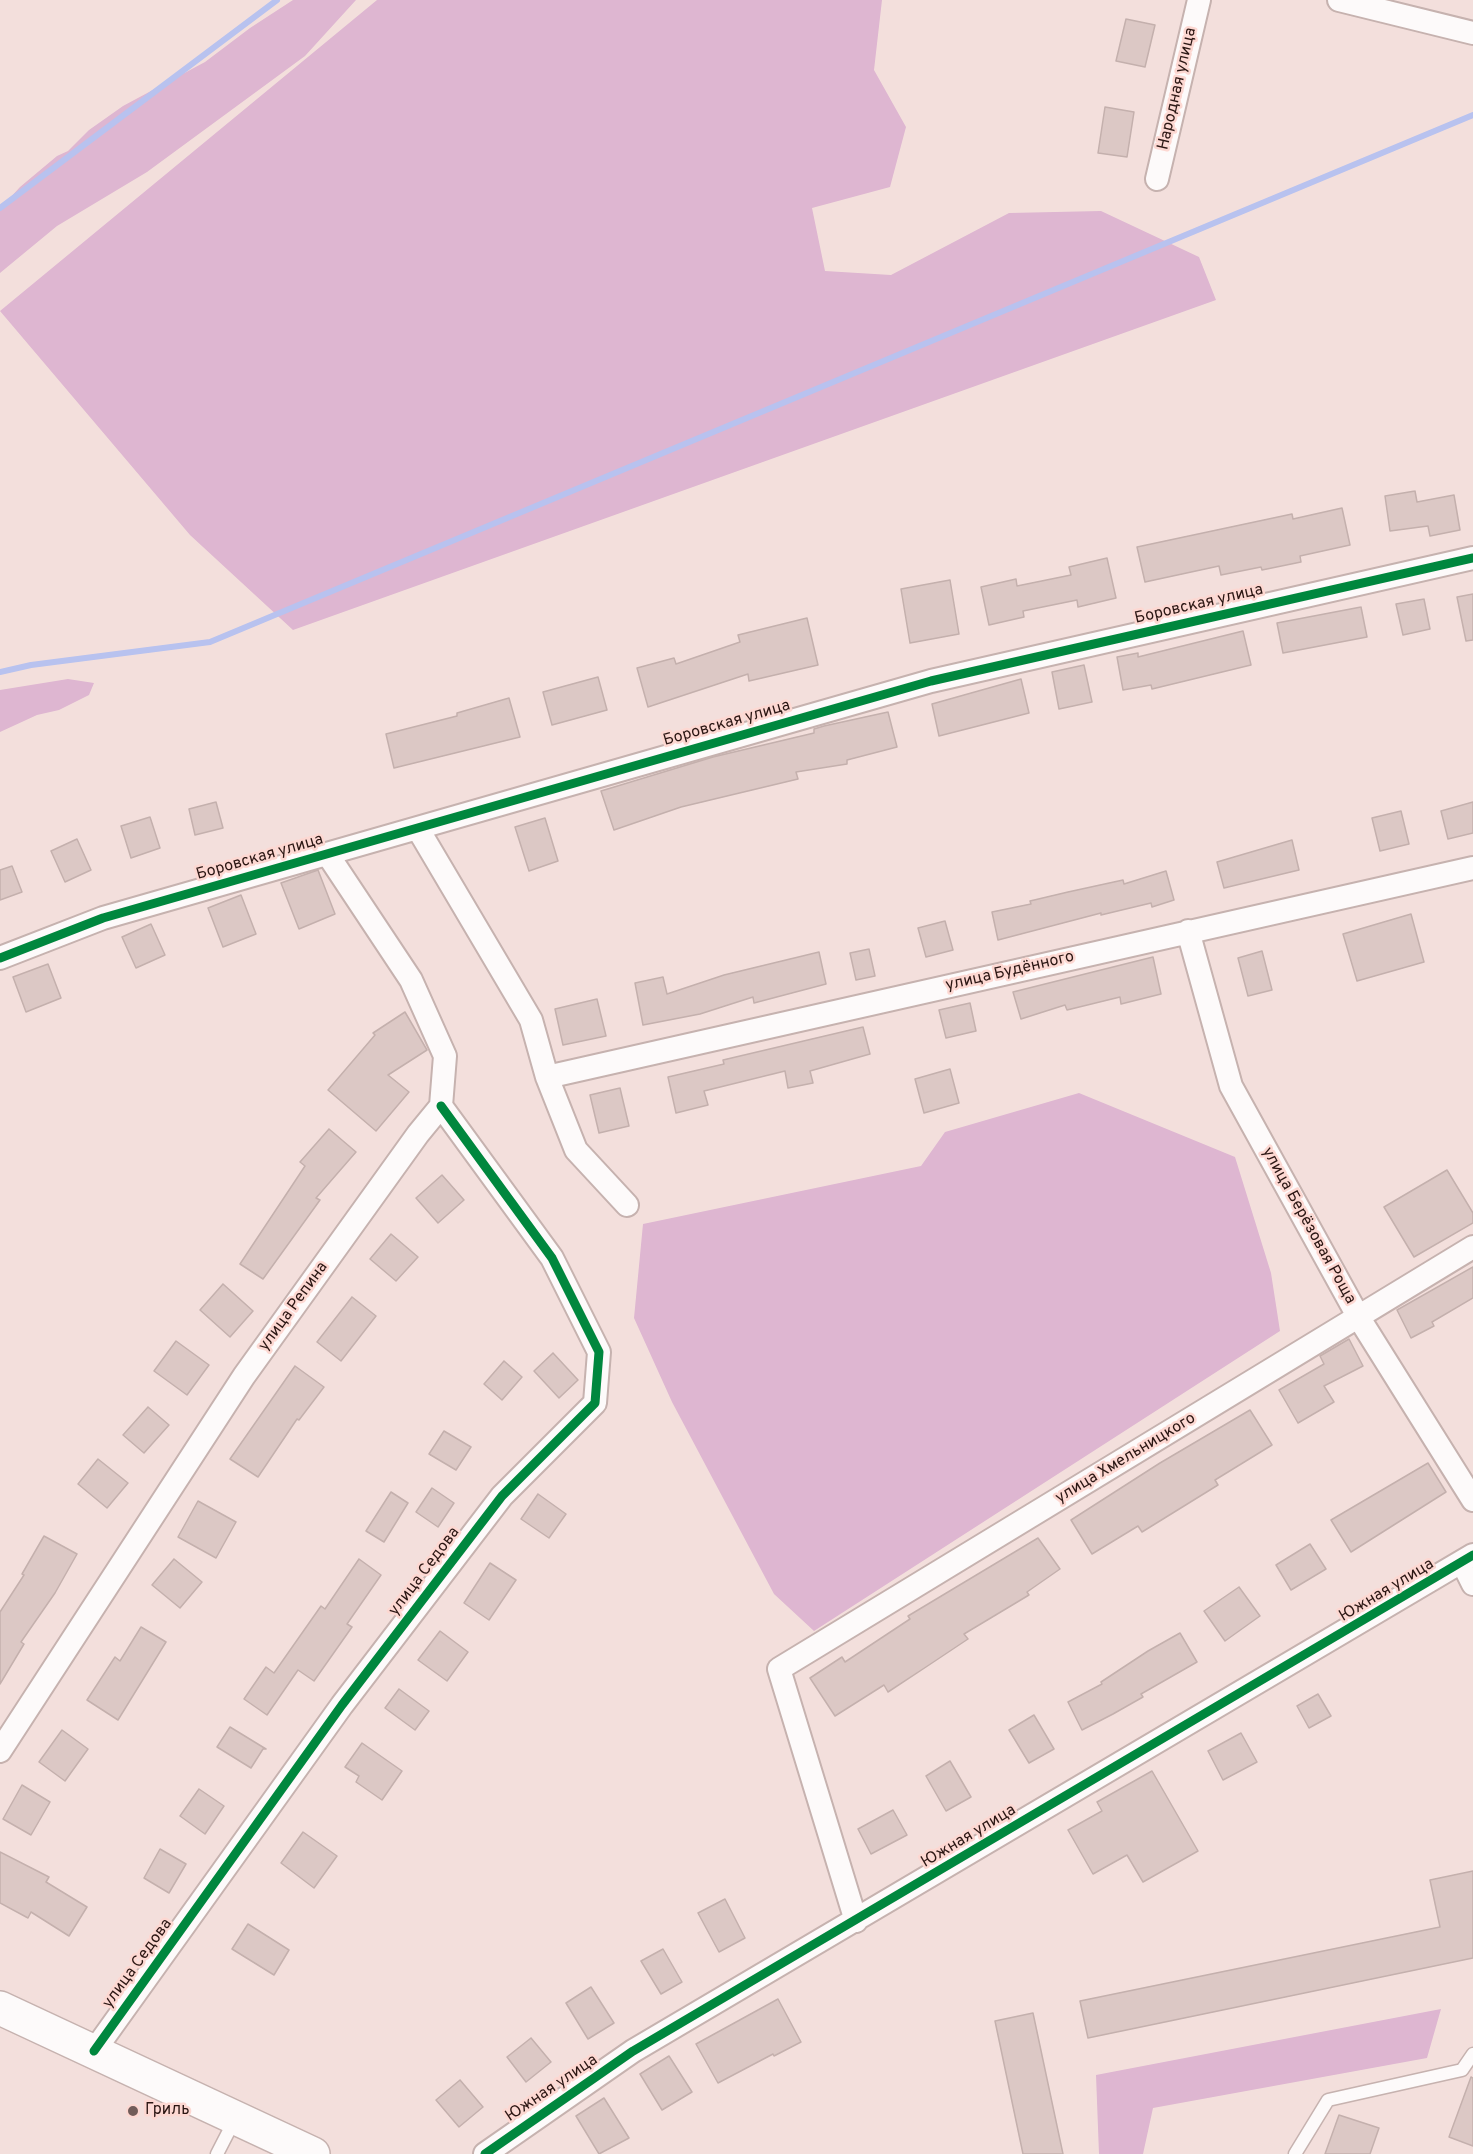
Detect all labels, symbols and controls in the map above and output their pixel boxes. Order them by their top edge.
street label: Народная улица [1155,26,1201,152]
street label: Боровская улица [1133,581,1265,629]
street label: Боровская улица [661,697,793,751]
street label: Боровская улица [194,831,326,885]
street label: улица Будённого [944,948,1076,996]
street label: улица Берёзовая Роща [1257,1144,1359,1308]
street label: улица Репина [255,1259,333,1355]
street label: улица Хмельницкого [1052,1410,1200,1508]
street label: улица Седова [385,1524,465,1620]
street label: Южная улица [1336,1555,1438,1627]
street label: Южная улица [918,1801,1020,1873]
street label: улица Седова [99,1915,177,2013]
street label: Южная улица [502,2051,602,2127]
place label: Гриль [145,2101,190,2121]
marker: Гриль [126,2104,140,2118]

